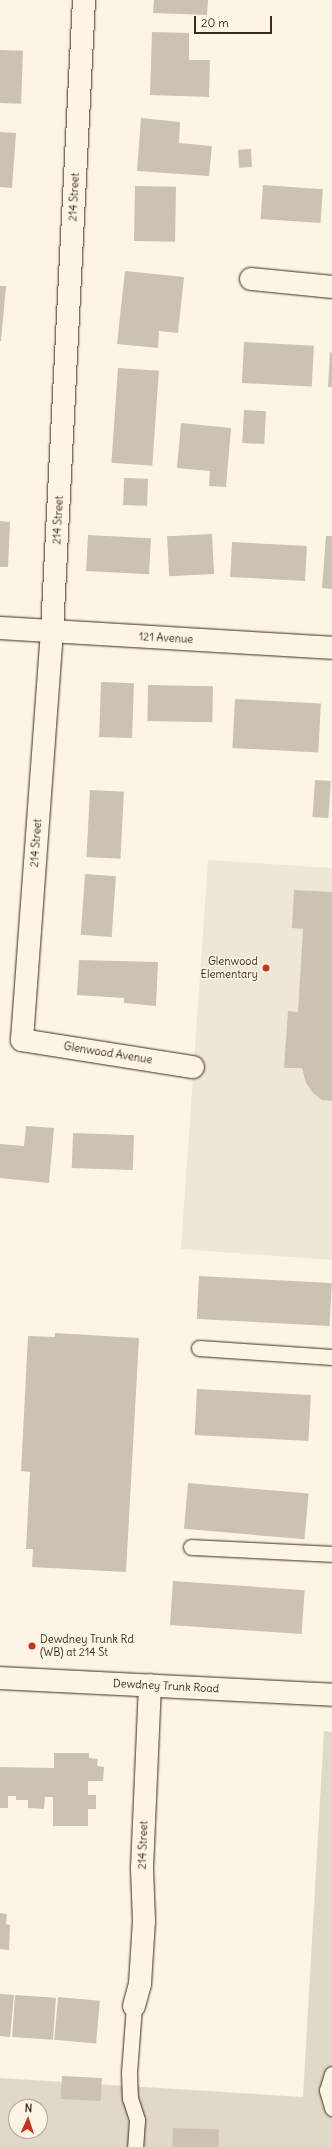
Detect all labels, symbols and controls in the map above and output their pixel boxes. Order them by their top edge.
scale bar [196,8,274,34]
text: 20 m [201,15,229,30]
street label: 214 Street [66,172,82,222]
street label: 214 Street [50,495,66,545]
street label: 121 Avenue [139,630,193,646]
street label: 214 Street [28,818,44,868]
place label: Glenwood Elementary [201,955,258,981]
marker: Glenwood Elementary [261,963,271,973]
street label: Glenwood Avenue [63,1039,153,1067]
place label: Dewdney Trunk Rd (WB) at 214 St [40,1633,134,1659]
marker: Dewdney Trunk Rd (WB) at 214 St [27,1641,37,1651]
street label: Dewdney Trunk Road [113,1677,219,1695]
street label: 214 Street [136,1820,150,1870]
north arrow [8,2099,48,2139]
text: N [24,2101,33,2115]

